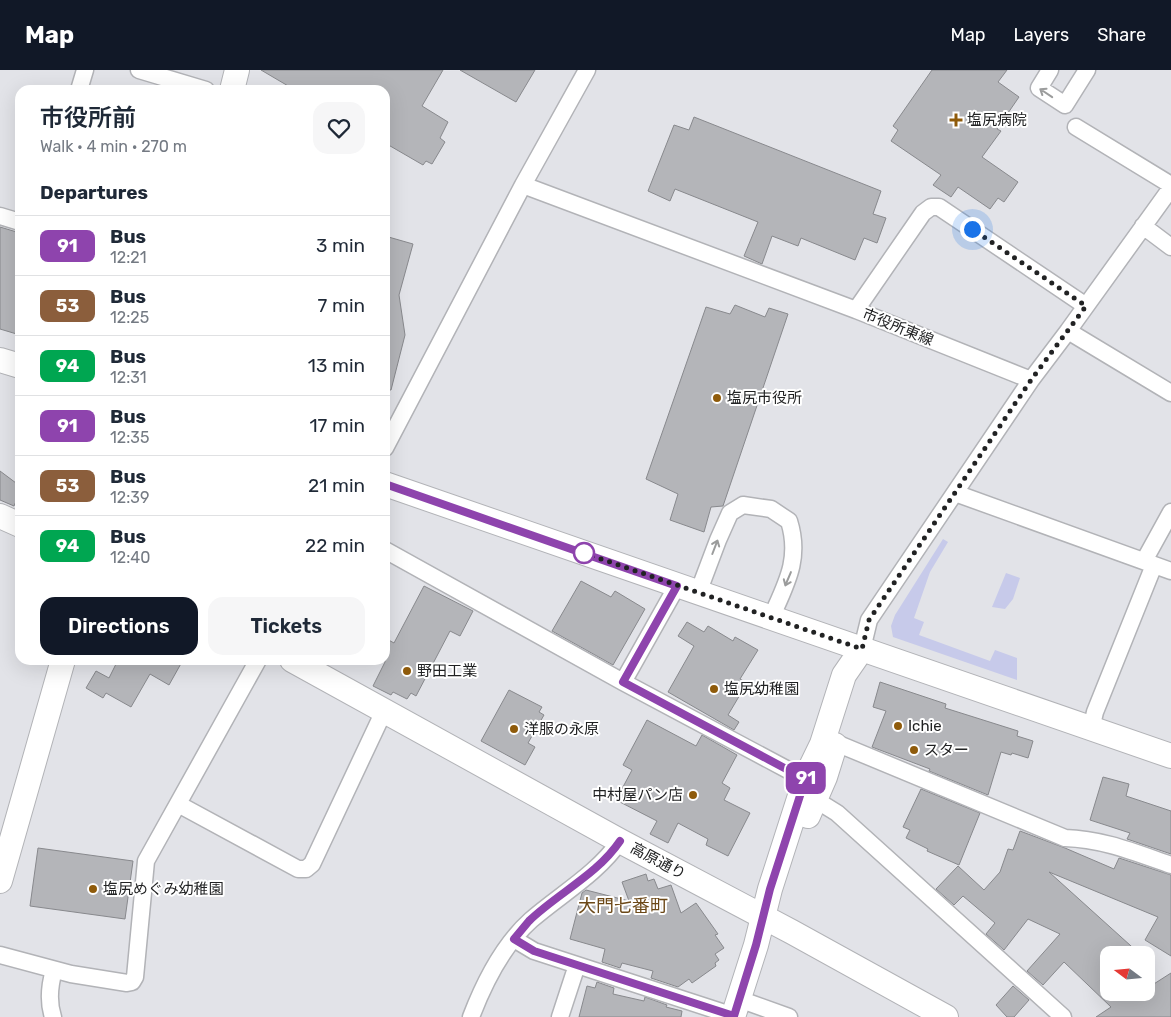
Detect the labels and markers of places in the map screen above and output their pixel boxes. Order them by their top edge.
place label: 塩尻病院 [967,111,1027,129]
marker: 塩尻病院 [949,113,963,127]
place label: 塩尻市役所 [727,389,802,407]
marker: 塩尻市役所 [711,392,723,404]
unlabelled marker [573,542,595,564]
place label: 野田工業 [417,662,477,680]
marker: 野田工業 [401,665,413,677]
place label: 塩尻幼稚園 [724,680,799,698]
marker: 塩尻幼稚園 [708,683,720,695]
place label: Ichie [908,717,942,735]
place label: 洋服の永原 [524,720,599,738]
marker: Ichie [892,720,904,732]
marker: 洋服の永原 [508,723,520,735]
place label: スター [924,741,969,759]
marker: スター [908,744,920,756]
place label: 中村屋パン店 [592,786,683,804]
marker: 中村屋パン店 [687,789,699,801]
place label: 塩尻めぐみ幼稚園 [103,880,223,898]
marker: 塩尻めぐみ幼稚園 [87,883,99,895]

